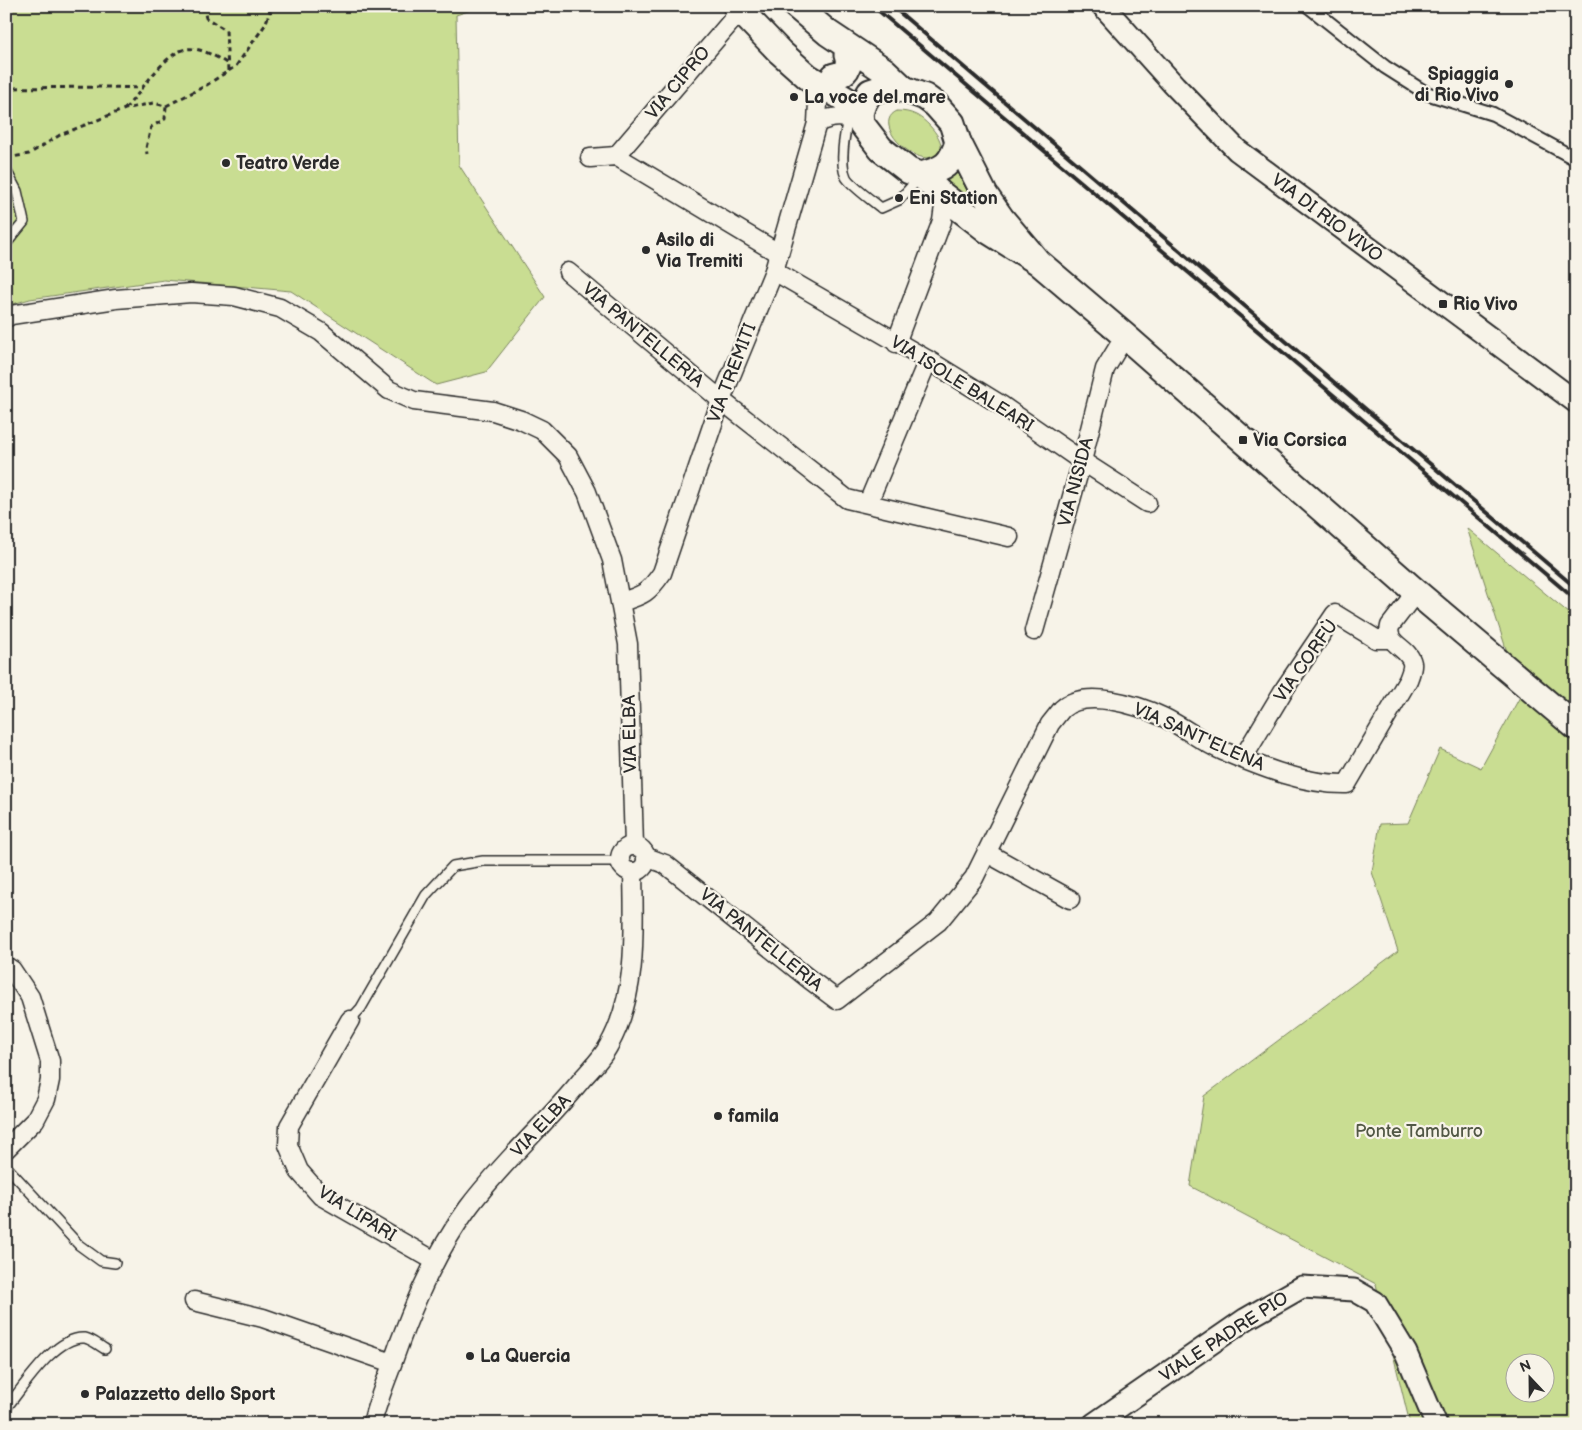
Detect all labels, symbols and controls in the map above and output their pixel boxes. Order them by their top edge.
street label: VIA CIPRO [641,42,715,124]
place label: Spiaggia di Rio Vivo [1414,64,1499,106]
marker: Spiaggia di Rio Vivo [1503,78,1515,90]
place label: La voce del mare [804,87,946,108]
marker: La voce del mare [788,91,800,103]
place label: Teatro Verde [236,153,340,174]
marker: Teatro Verde [220,157,232,169]
street label: VIA DI RIO VIVO [1267,169,1387,267]
place label: Eni Station [909,188,998,209]
marker: Eni Station [893,192,905,204]
place label: Asilo di Via Tremiti [655,230,743,272]
marker: Asilo di Via Tremiti [640,244,652,256]
street label: VIA PANTELLERIA [578,278,708,392]
place label: Rio Vivo [1453,294,1518,315]
marker: Rio Vivo [1437,298,1449,310]
street label: VIA TREMITI [703,320,761,426]
street label: VIA ISOLE BALEARI [887,331,1037,437]
place label: Via Corsica [1253,430,1347,451]
marker: Via Corsica [1237,434,1249,446]
street label: VIA NISIDA [1054,435,1098,529]
street label: VIA CORFÙ [1268,615,1342,706]
street label: VIA ELBA [619,695,641,773]
street label: VIA SANT'ELENA [1130,699,1268,775]
street label: VIA PANTELLERIA [695,884,827,996]
street label: VIA ELBA [507,1090,575,1162]
place label: famila [728,1106,779,1127]
marker: famila [712,1110,724,1122]
park label: Ponte Tamburro [1355,1121,1483,1142]
street label: VIA LIPARI [314,1182,400,1246]
street label: VIALE PADRE PIO [1156,1288,1292,1386]
place label: La Quercia [480,1346,571,1367]
marker: La Quercia [464,1350,476,1362]
north arrow [1504,1352,1554,1402]
text: N [1517,1357,1533,1376]
place label: Palazzetto dello Sport [95,1384,275,1405]
marker: Palazzetto dello Sport [79,1388,91,1400]

